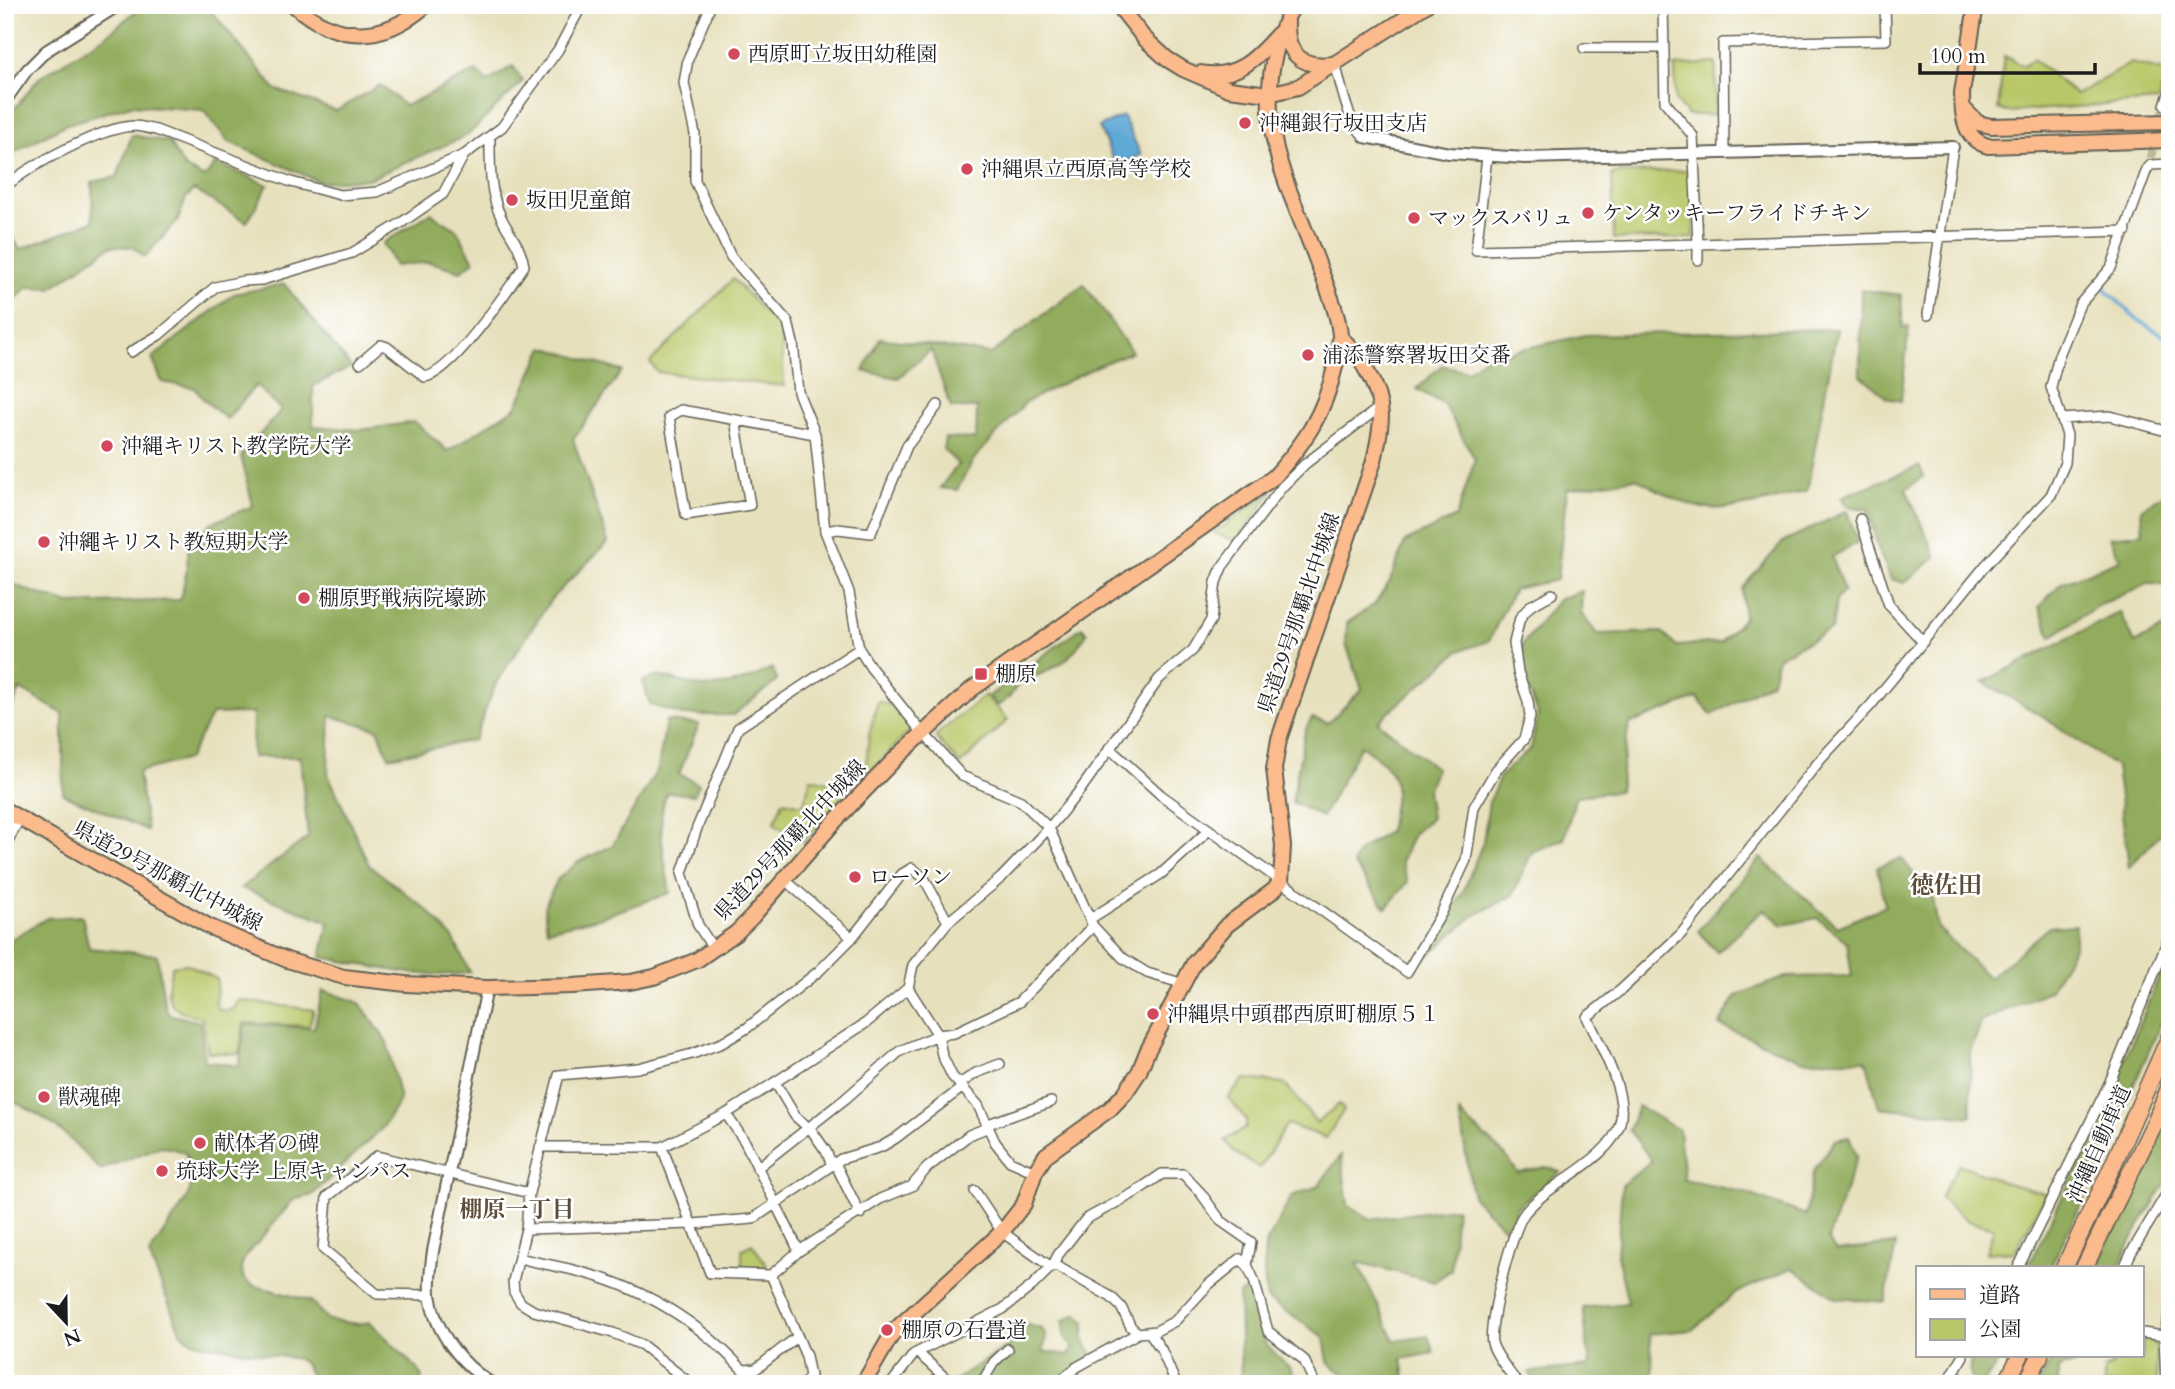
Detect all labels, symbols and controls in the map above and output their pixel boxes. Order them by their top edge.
scale bar [1920,32,2094,76]
place label: 西原町立坂田幼稚園 [748,40,937,69]
text: 100 m [1930,42,1986,71]
marker: 西原町立坂田幼稚園 [726,46,742,62]
place label: 沖縄銀行坂田支店 [1259,109,1427,138]
marker: 沖縄銀行坂田支店 [1237,115,1253,131]
place label: 沖縄県立西原高等学校 [981,155,1191,184]
marker: 沖縄県立西原高等学校 [959,161,975,177]
place label: 坂田児童館 [526,186,631,215]
marker: 坂田児童館 [504,192,520,208]
place label: ケンタッキーフライドチキン [1602,199,1871,228]
place label: マックスバリュ [1428,204,1573,233]
marker: ケンタッキーフライドチキン [1580,205,1596,221]
marker: マックスバリュ [1406,210,1422,226]
place label: 浦添警察署坂田交番 [1322,341,1511,370]
marker: 浦添警察署坂田交番 [1300,347,1316,363]
place label: 沖縄キリスト教学院大学 [121,432,352,461]
marker: 沖縄キリスト教学院大学 [99,438,115,454]
street label: 県道29号那覇北中城線 [1251,509,1347,717]
place label: 沖繩キリスト教短期大学 [58,528,289,557]
marker: 沖繩キリスト教短期大学 [36,534,52,550]
place label: 棚原野戦病院壕跡 [318,584,486,613]
marker: 棚原野戦病院壕跡 [296,590,312,606]
place label: 棚原 [995,660,1037,689]
marker: 棚原 [973,666,989,682]
street label: 県道29号那覇北中城線 [708,753,873,927]
street label: 県道29号那覇北中城線 [68,814,268,939]
place label: ローソン [869,863,952,892]
marker: ローソン [847,869,863,885]
district label: 徳佐田 [1910,869,1982,902]
place label: 沖縄県中頭郡西原町棚原５１ [1167,1000,1440,1029]
marker: 沖縄県中頭郡西原町棚原５１ [1145,1006,1161,1022]
street label: 沖縄自動車道 [2061,1081,2138,1208]
place label: 獣魂碑 [58,1083,121,1112]
marker: 獣魂碑 [36,1089,52,1105]
place label: 献体者の碑 [214,1129,319,1158]
marker: 献体者の碑 [192,1135,208,1151]
place label: 琉球大学 上原キャンパス [176,1157,411,1186]
marker: 琉球大学 上原キャンパス [154,1163,170,1179]
district label: 棚原一丁目 [460,1194,575,1225]
legend [1916,1266,2144,1358]
text: 道路 [1979,1281,2021,1310]
north arrow [32,1288,102,1358]
text: 公園 [1979,1315,2021,1344]
place label: 棚原の石畳道 [901,1316,1027,1345]
text: N [59,1322,85,1352]
marker: 棚原の石畳道 [879,1322,895,1338]

